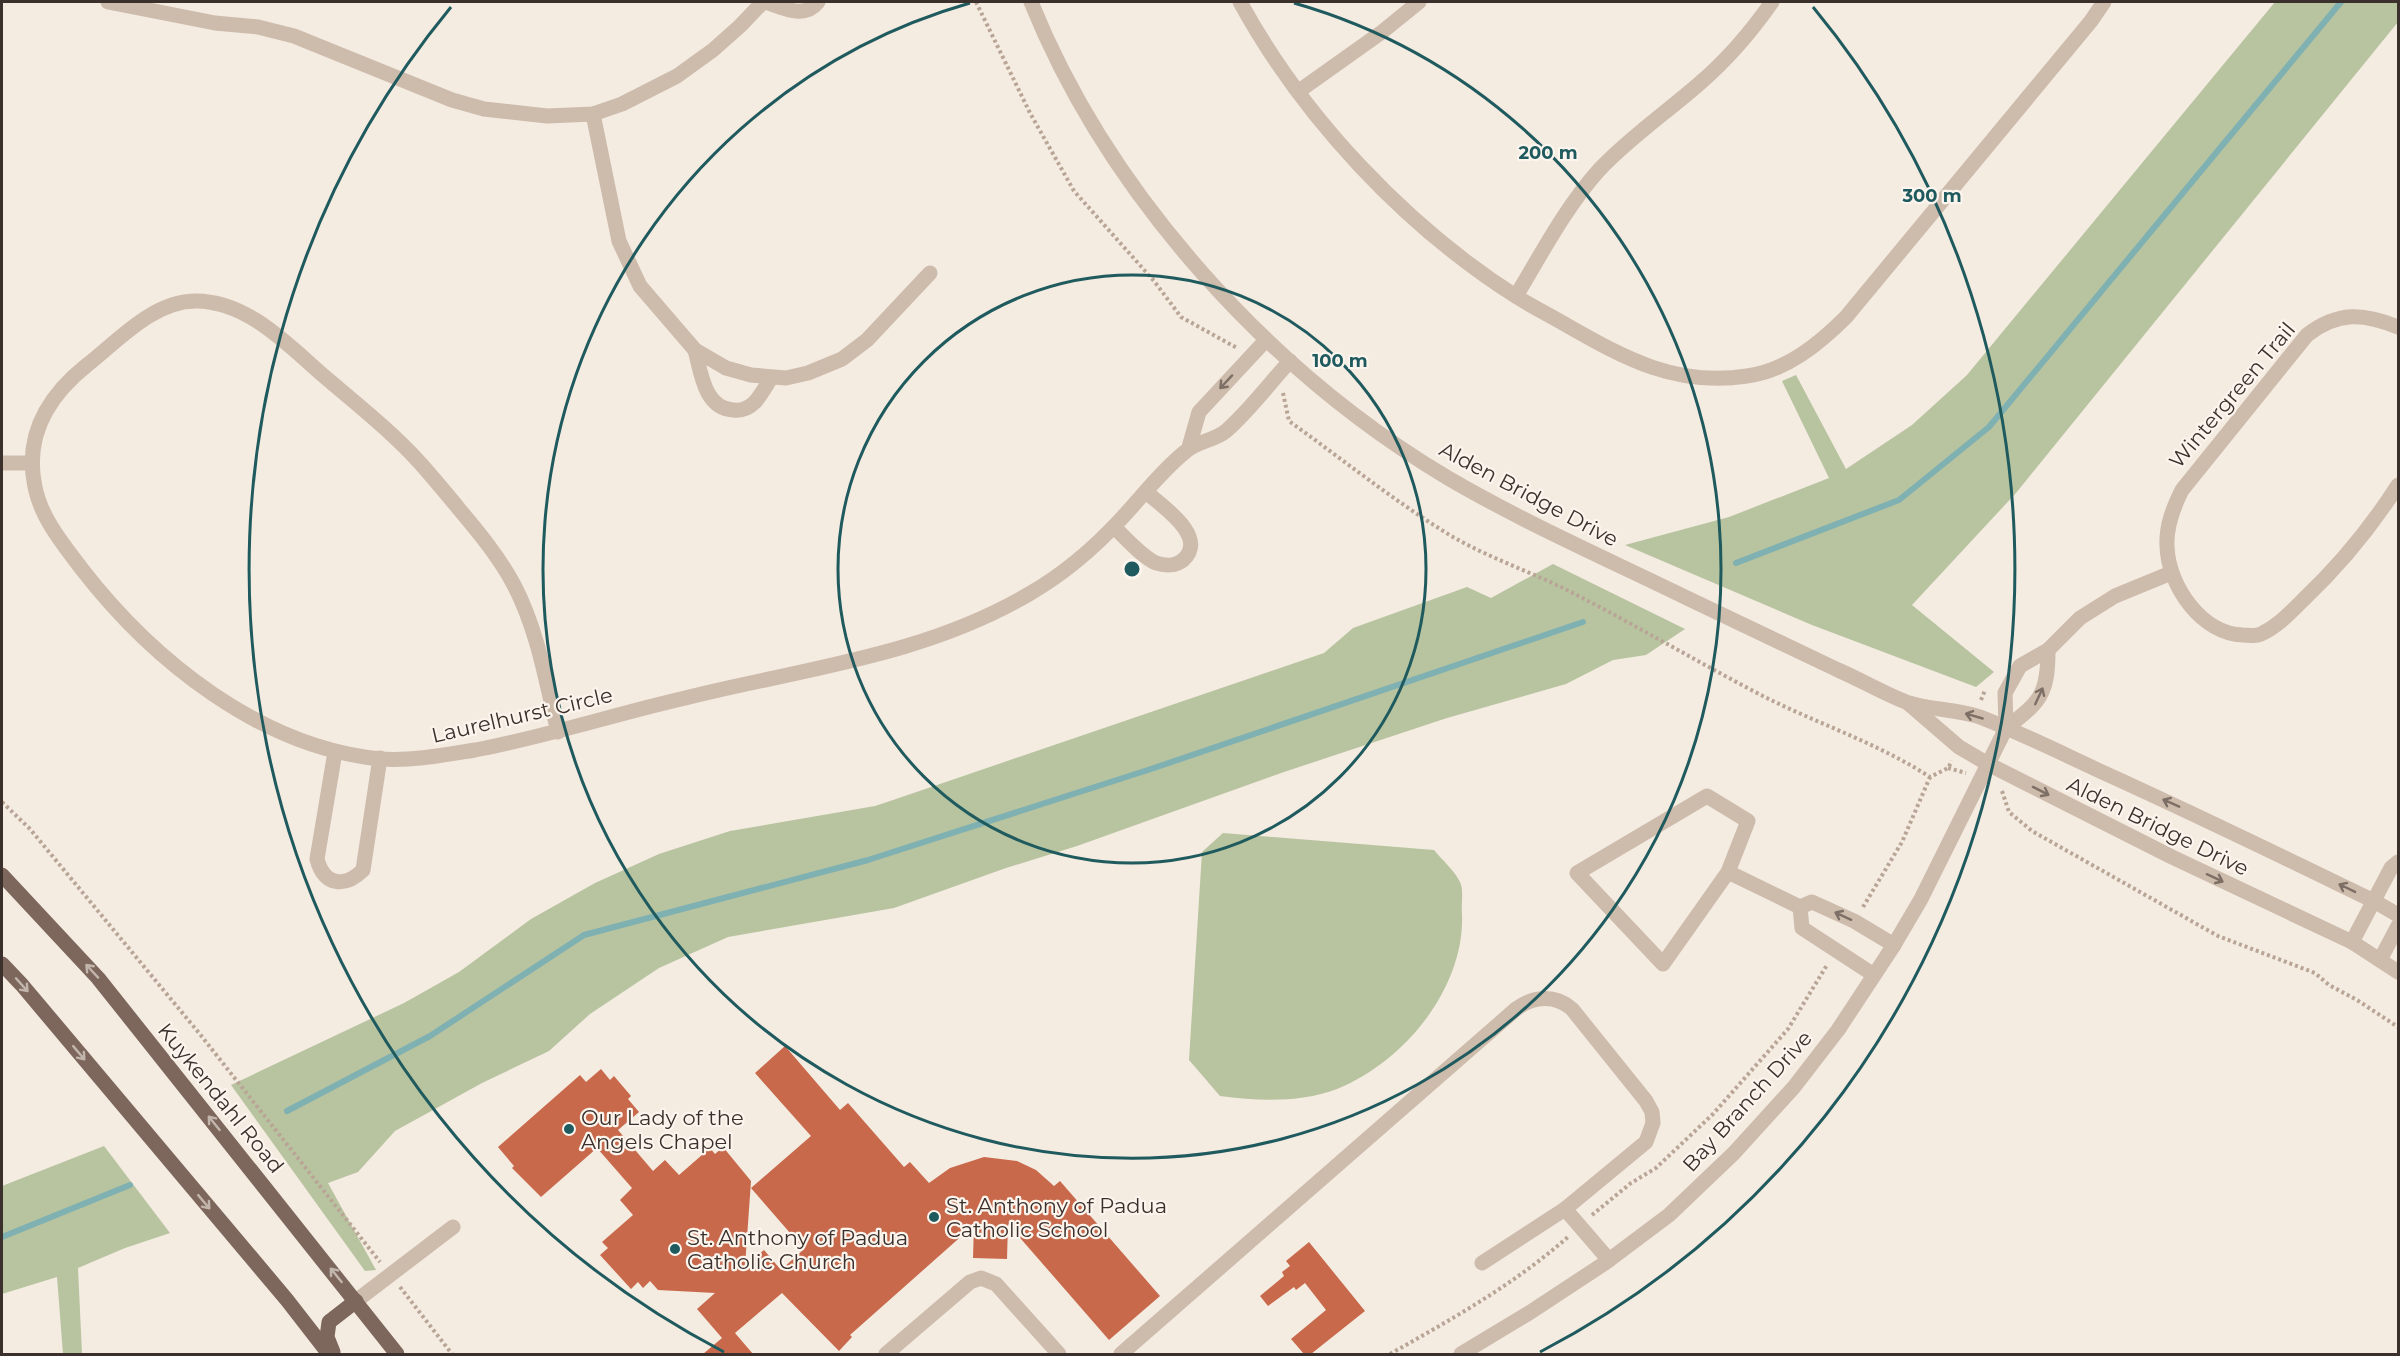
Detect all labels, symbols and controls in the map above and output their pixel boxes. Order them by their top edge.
text: 200 m [1518,142,1578,164]
text: 300 m [1901,185,1962,207]
street label: Wintergreen Trail [2164,317,2300,473]
text: 100 m [1312,350,1368,372]
one-way arrow [1219,375,1233,390]
street label: Alden Bridge Drive [1435,436,1623,552]
centre of rings [1122,559,1142,579]
street label: Laurelhurst Circle [429,682,615,748]
one-way arrow [2034,687,2046,705]
one-way arrow [1964,710,1983,721]
street label: Alden Bridge Drive [2063,771,2253,881]
one-way arrow [2031,786,2049,797]
one-way arrow [2162,797,2180,809]
one-way arrow [2206,872,2224,884]
one-way arrow [2338,881,2356,893]
one-way arrow [1834,910,1852,921]
one-way arrow [85,963,99,978]
one-way arrow [15,977,29,992]
street label: Kuykendahl Road [153,1018,289,1178]
street label: Bay Branch Drive [1677,1025,1817,1177]
one-way arrow [72,1045,86,1060]
place label: Our Lady of the Angels Chapel [581,1105,744,1154]
one-way arrow [208,1115,221,1131]
marker: Our Lady of the Angels Chapel [562,1122,576,1136]
place label: St. Anthony of Padua Catholic School [946,1193,1167,1242]
one-way arrow [197,1194,211,1209]
marker: St. Anthony of Padua Catholic School [927,1210,941,1224]
place label: St. Anthony of Padua Catholic Church [687,1225,908,1274]
marker: St. Anthony of Padua Catholic Church [668,1242,682,1256]
one-way arrow [329,1267,342,1283]

